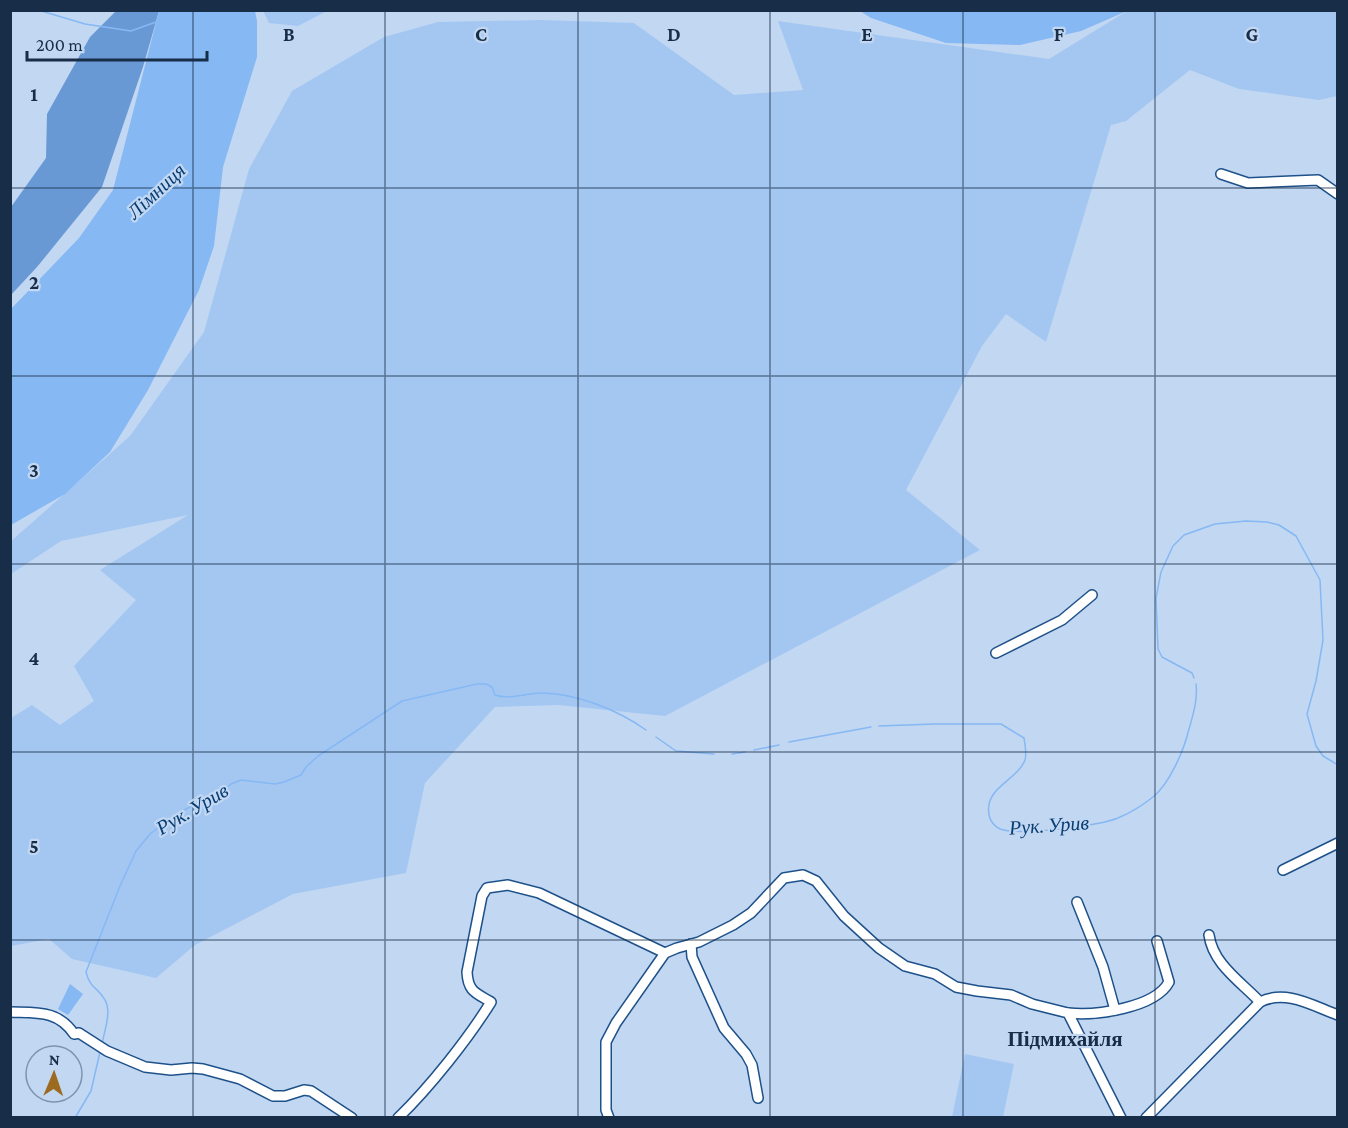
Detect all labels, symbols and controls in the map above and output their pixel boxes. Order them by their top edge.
text: B [283,23,295,45]
text: C [475,23,487,45]
text: D [667,23,681,45]
text: E [861,23,873,45]
text: F [1054,23,1065,45]
text: G [1246,23,1259,45]
scale bar [27,24,207,62]
text: 200 m [36,35,83,55]
text: 1 [30,83,38,105]
water label: Лімниця [122,159,190,225]
text: 2 [29,271,39,293]
text: 3 [29,459,39,481]
text: 4 [29,647,40,669]
water label: Рук. Урив [151,779,233,840]
water label: Рук. Урив [1007,811,1090,840]
text: 5 [29,835,39,857]
district label: Підмихайля [1007,1027,1123,1051]
north arrow [24,1044,84,1104]
text: N [49,1051,60,1068]

